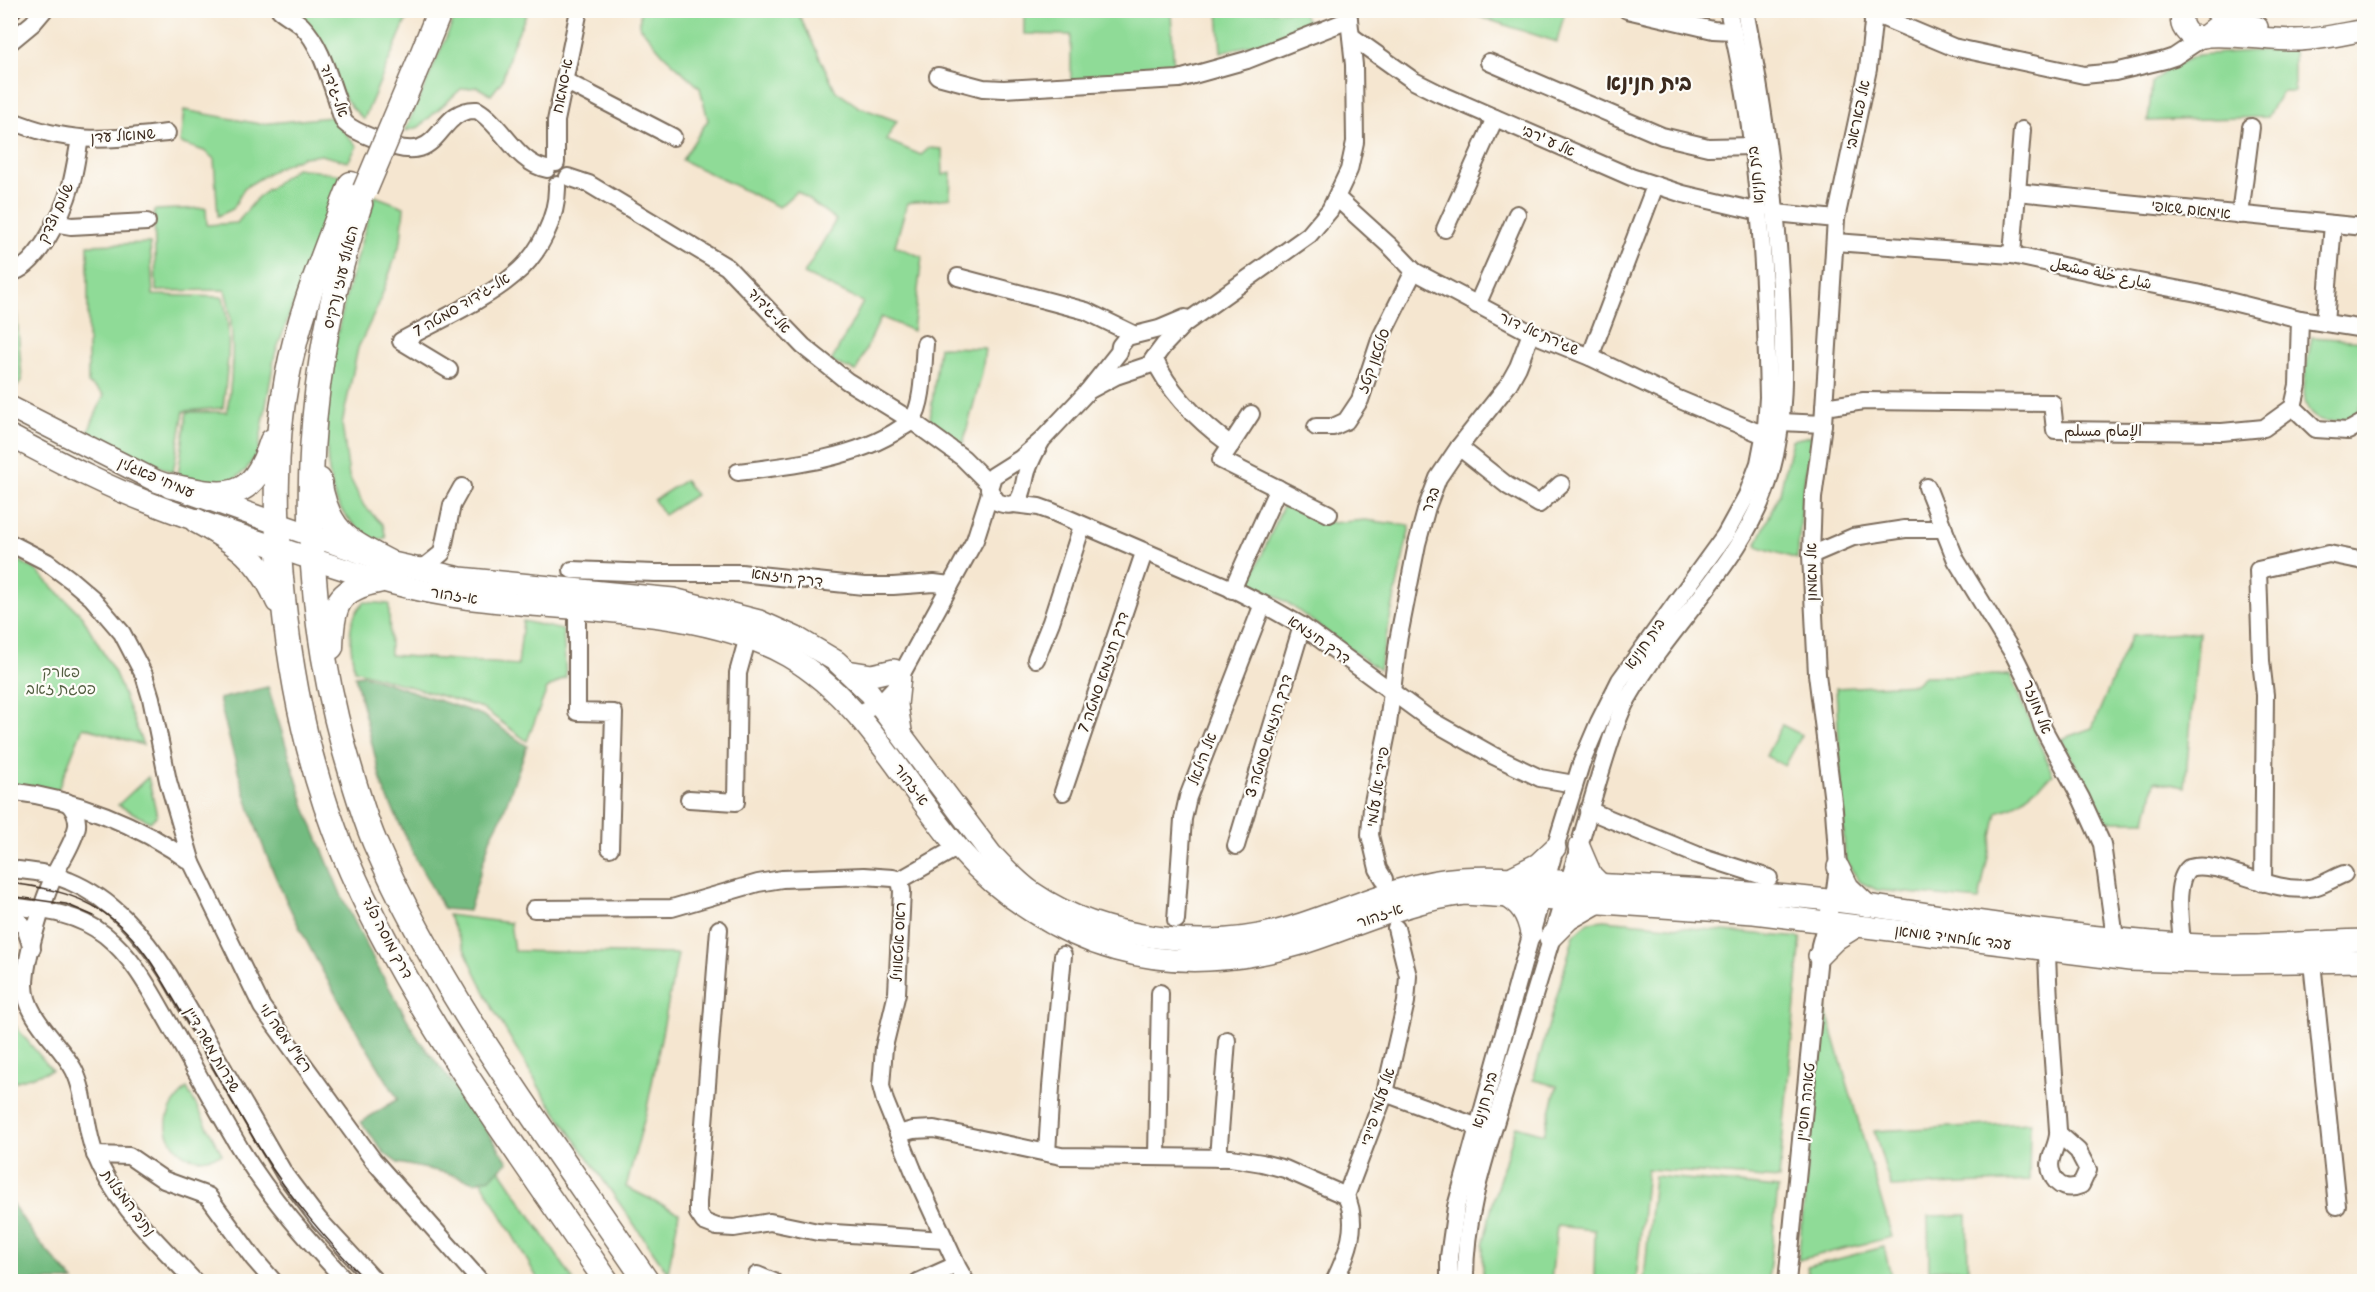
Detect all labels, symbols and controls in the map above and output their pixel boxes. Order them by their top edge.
street label: א-סמאח [548,57,578,115]
street label: אל-ג'דוד [315,62,353,120]
district label: בית חנינא [1606,71,1692,96]
street label: אל פאראבי [1841,78,1875,152]
street label: אל ע 'רבי [1518,121,1578,161]
street label: שמואל עדן [90,124,156,148]
street label: בית חנינא [1744,145,1768,205]
street label: שלום וצדק [34,180,78,246]
street label: אימאם שאפי [2150,196,2232,224]
street label: האלוף עוזי נרקיס [319,223,363,331]
street label: شارع خلة مشعل [2048,254,2154,294]
street label: אל-ג'דוד סמטה 7 [410,269,514,341]
street label: אל-ג'דוד [743,284,795,338]
street label: שג'רת אל דור [1496,308,1582,360]
street label: סלטאן קטז [1353,326,1395,396]
street label: الإمام مسلم [2064,422,2142,443]
street label: עמיחי פאגלין [115,453,197,503]
street label: בדר [1418,484,1444,516]
street label: אל מאמון [1802,543,1822,601]
street label: דרך חיזמא [750,564,824,592]
street label: א-זהור [429,583,479,609]
street label: דרך חיזמא סמטה 7 [1075,609,1133,735]
street label: דרך חיזמא [1284,612,1354,668]
street label: בית חנינא [1621,615,1669,673]
park label: פארק פסגת זאב [26,663,96,699]
street label: דרך חיזמא סמטה 3 [1241,672,1297,800]
street label: אל מונזר [2018,677,2056,737]
street label: אל הילאל [1184,730,1222,788]
street label: פיידי אל עלמי [1362,745,1394,829]
street label: א-זהור [889,760,933,810]
street label: דרך מוסה פלד [357,894,417,982]
street label: א-זהור [1354,899,1406,933]
street label: ראס אטאוויל [887,901,911,983]
street label: עבד אלחמיד שומאן [1894,921,2012,955]
street label: רא"ל משה לוי [254,1000,316,1076]
street label: שדרות משה דיין [180,1004,244,1096]
street label: טאהה חוסיין [1792,1062,1820,1142]
street label: אל עלמי פיידי [1356,1065,1400,1149]
street label: בית חנינא [1468,1069,1502,1130]
street label: נתיב המזלות [96,1165,159,1240]

